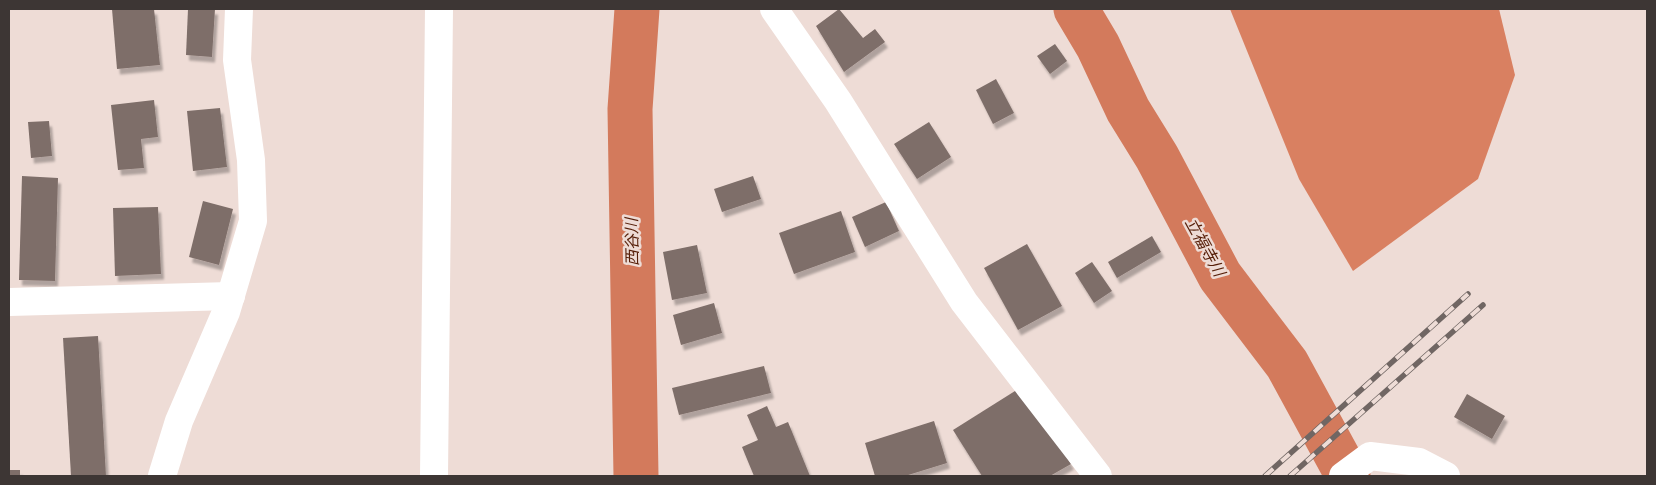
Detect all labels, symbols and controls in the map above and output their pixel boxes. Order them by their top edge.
water label: 立福寺川 [1181,214,1230,281]
water label: 西谷川 [622,216,642,266]

